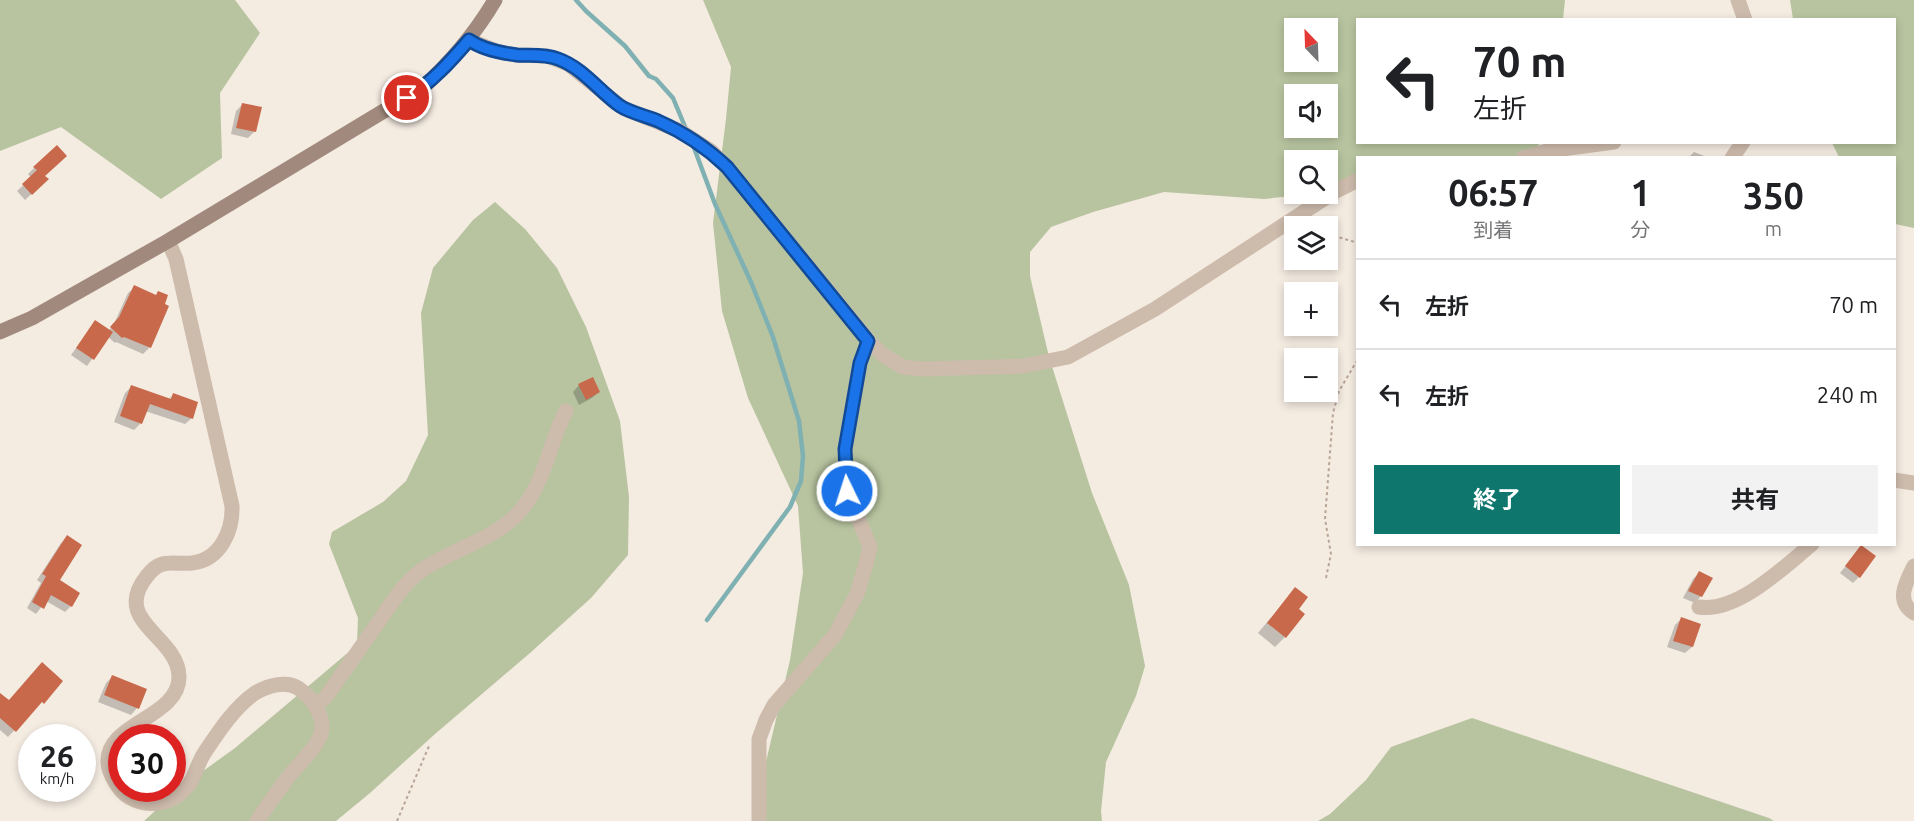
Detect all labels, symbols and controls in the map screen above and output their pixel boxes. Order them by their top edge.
north arrow [1284,18,1338,72]
map controls [1284,18,1338,402]
text: 70 m [1473,38,1567,85]
icon: left [1374,42,1452,120]
pin [381,72,432,123]
icon: arrive [390,81,423,114]
button: sound [1284,84,1338,138]
text: 左折 [1473,93,1527,123]
button: search [1284,150,1338,204]
text: 06:57 [1448,172,1538,213]
text: 1 [1630,172,1651,213]
text: 350 [1743,175,1804,216]
button: layers [1284,216,1338,270]
text: m [1765,217,1782,240]
text: 到着 [1473,218,1513,241]
text: 分 [1631,218,1651,241]
button: + [1284,282,1338,336]
icon: left [1374,288,1407,321]
text: 70 m [1829,292,1878,317]
text: 左折 [1425,293,1469,318]
button: − [1284,348,1338,402]
icon: left [1374,378,1407,411]
text: 240 m [1817,382,1878,407]
text: 左折 [1425,383,1469,408]
position arrow [815,459,879,523]
button: 終了 [1374,465,1620,534]
button: 共有 [1632,465,1878,534]
speed limit sign: 30 [108,724,186,802]
text: 26 [40,739,74,773]
text: km/h [40,770,74,787]

